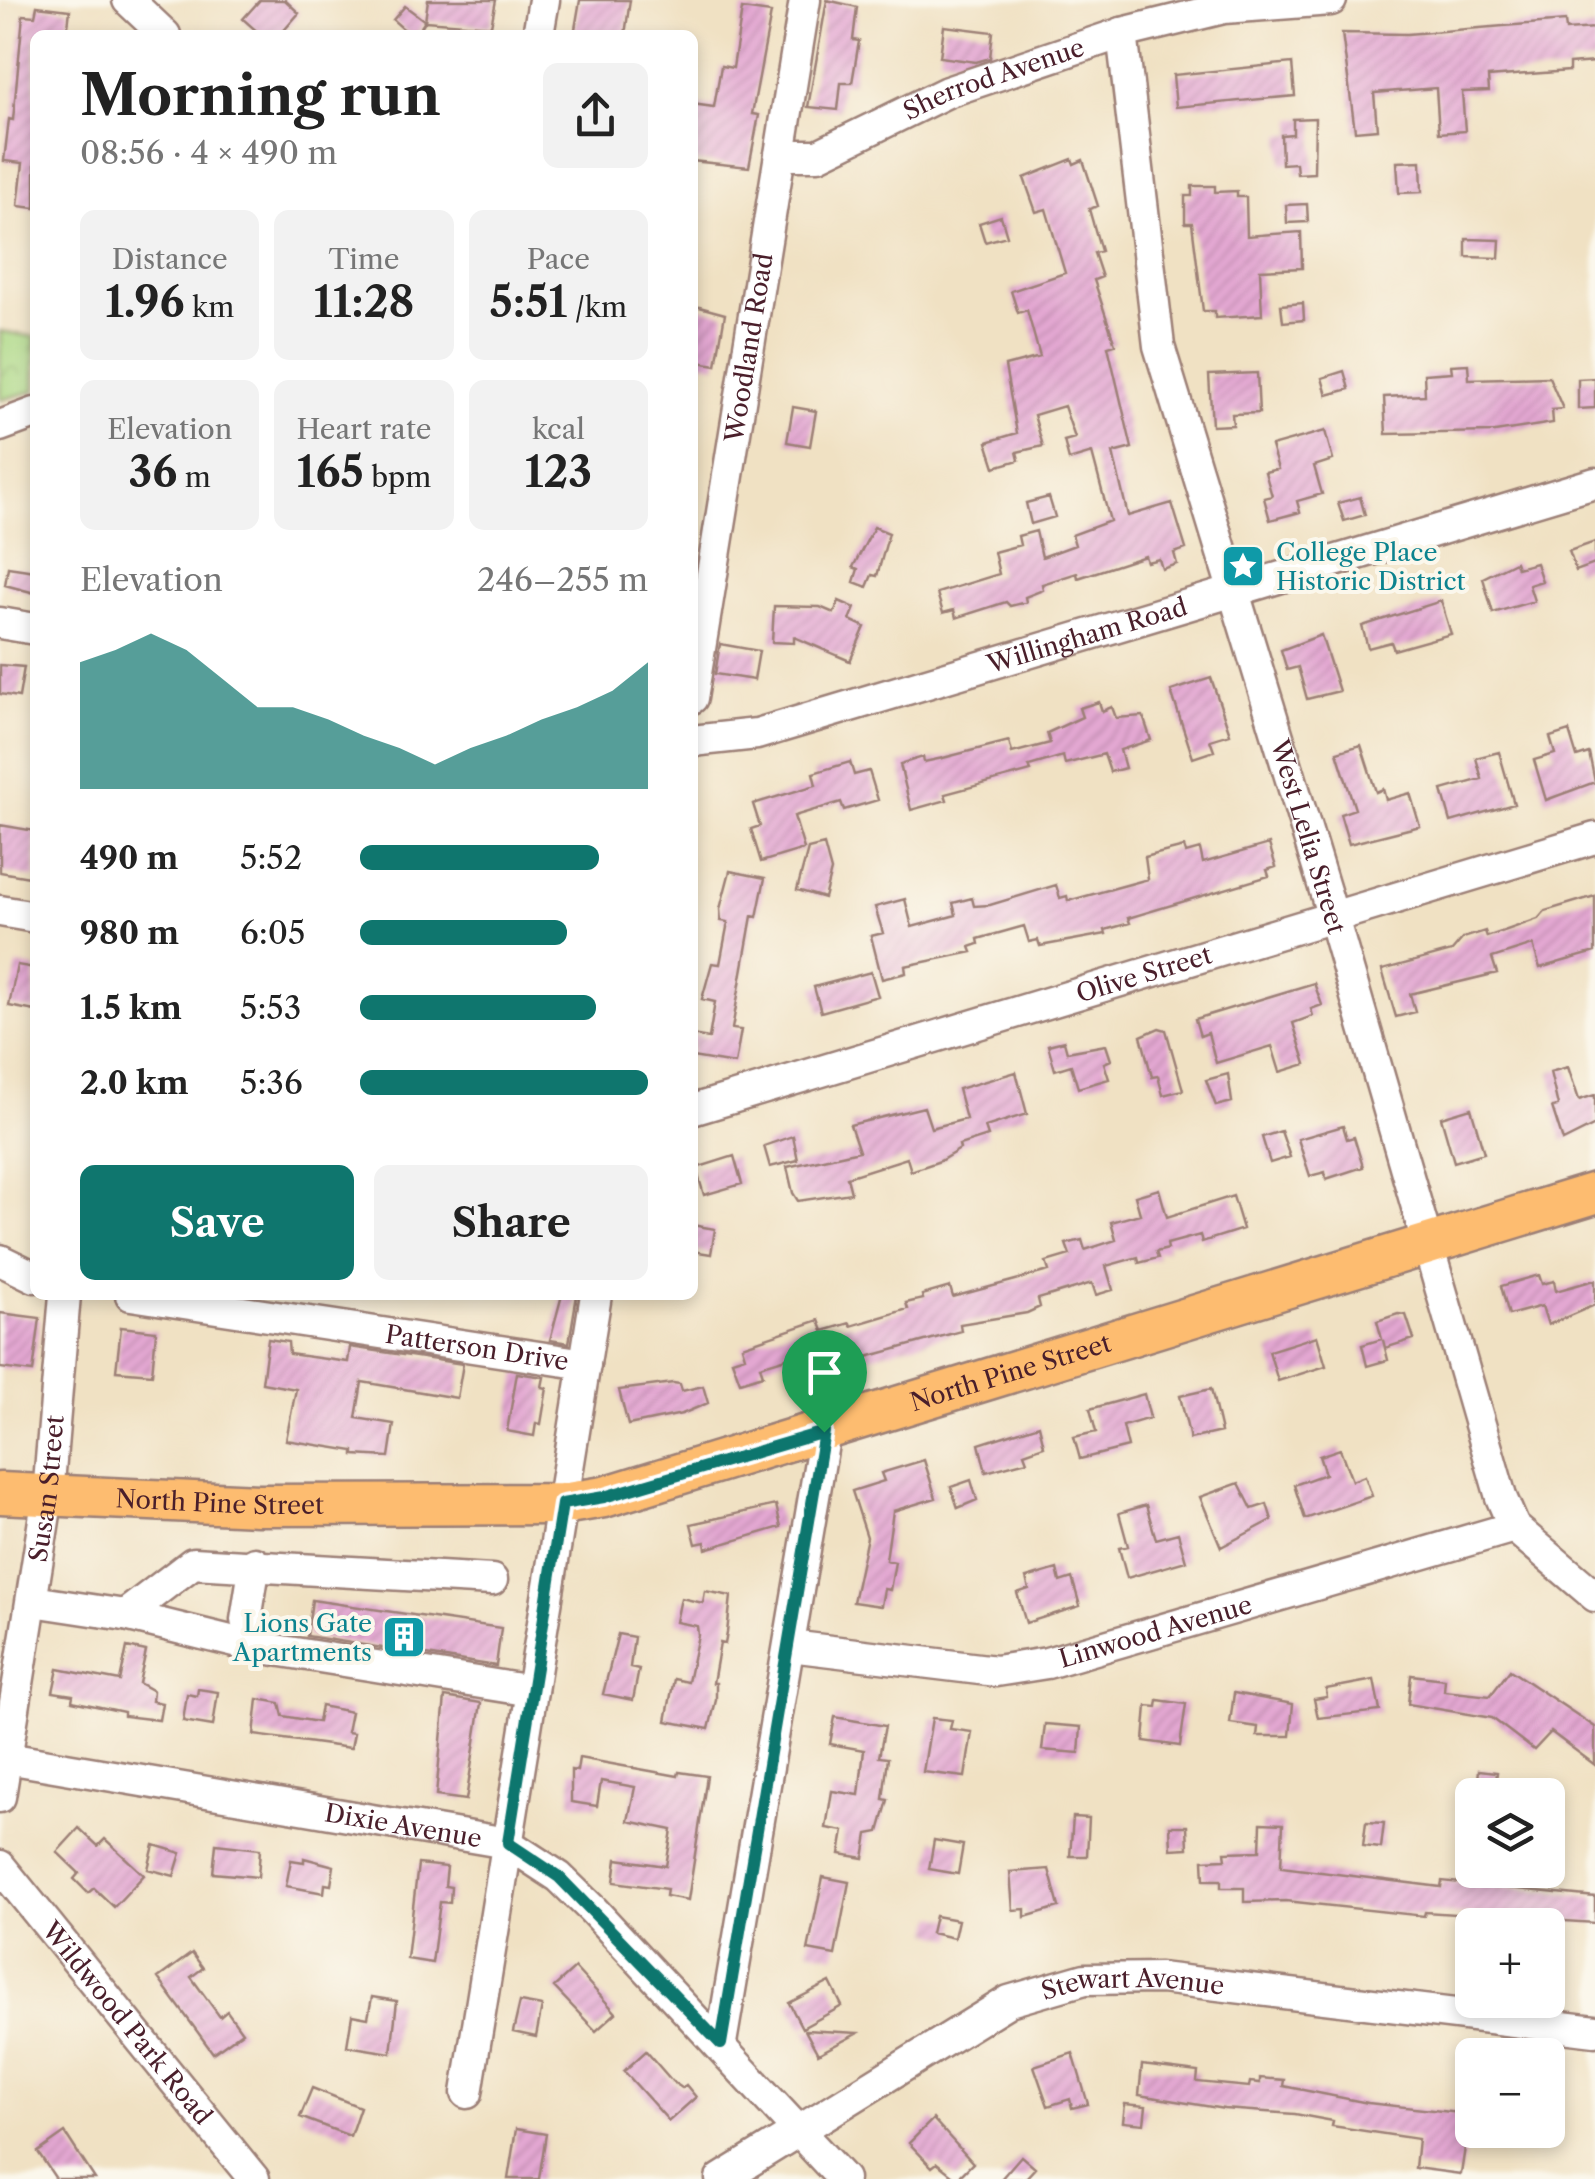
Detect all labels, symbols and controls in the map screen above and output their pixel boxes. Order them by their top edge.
street label: Sherrod Avenue [898,31,1088,126]
text: Morning run [80,62,441,129]
button: share [543,63,648,168]
text: 08:56 · 4 × 490 m [80,133,337,172]
text: Distance [112,242,228,276]
text: Time [329,242,399,276]
text: Pace [527,242,590,276]
street label: Woodland Road [718,251,779,445]
text: 1.96 [105,276,185,328]
text: 11:28 [314,276,414,328]
text: 5:51 [490,276,567,328]
text: km [185,290,234,324]
text: /km [567,290,627,324]
text: Elevation [107,412,232,446]
text: Heart rate [297,412,431,446]
text: kcal [532,412,585,446]
text: 36 [128,446,177,498]
text: 165 [297,446,364,498]
text: 123 [525,446,592,498]
text: m [177,460,211,494]
text: bpm [364,460,431,494]
place label: College Place Historic District [1276,537,1466,597]
place icon: College Place Historic District [1220,543,1266,589]
text: Elevation [80,560,223,599]
text: 246–255 m [477,560,648,599]
street label: Willingham Road [983,591,1191,680]
street label: West Lelia Street [1264,735,1352,937]
text: 490 m [80,838,178,877]
text: 5:52 [240,838,302,877]
text: 980 m [80,913,179,952]
text: 6:05 [240,913,305,952]
street label: Olive Street [1073,939,1215,1009]
text: 1.5 km [80,988,182,1027]
text: 5:53 [240,988,301,1027]
text: 2.0 km [80,1063,189,1102]
text: 5:36 [240,1063,303,1102]
button: Save [80,1165,354,1280]
button: Share [374,1165,648,1280]
street label: Patterson Drive [383,1318,571,1377]
street label: North Pine Street [906,1327,1115,1418]
pin [782,1330,867,1433]
icon: arrive [797,1345,852,1400]
street label: Susan Street [22,1414,70,1564]
street label: North Pine Street [115,1483,324,1521]
street label: Linwood Avenue [1055,1589,1255,1674]
place label: Lions Gate Apartments [232,1608,372,1668]
building icon: Lions Gate Apartments [381,1614,427,1660]
map controls [1455,1778,1565,2148]
button: layers [1455,1778,1565,1888]
street label: Dixie Avenue [322,1797,484,1854]
button: + [1455,1908,1565,2018]
street label: Wildwood Park Road [35,1914,219,2131]
street label: Stewart Avenue [1037,1962,1226,2006]
button: − [1455,2038,1565,2148]

